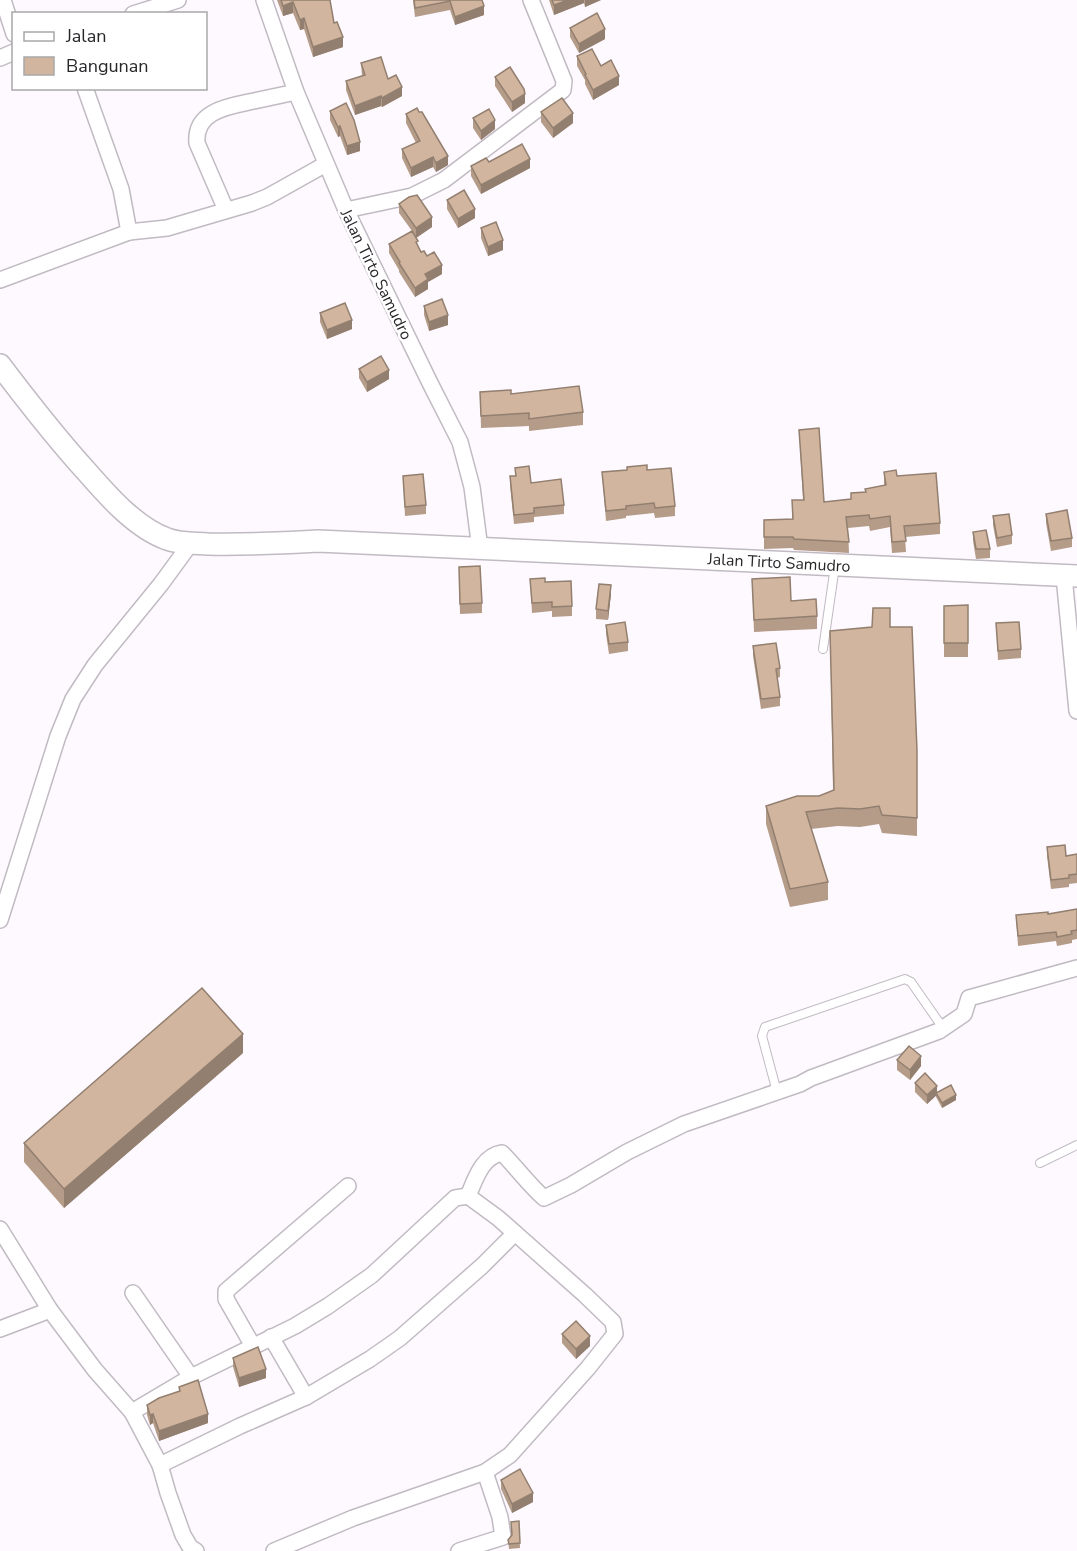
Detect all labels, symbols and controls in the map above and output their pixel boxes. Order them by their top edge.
legend [12,12,207,90]
text: Jalan [65,24,106,48]
text: Bangunan [66,54,149,78]
street label: Jalan Tirto Samudro [334,204,417,344]
street label: Jalan Tirto Samudro [706,548,851,578]

